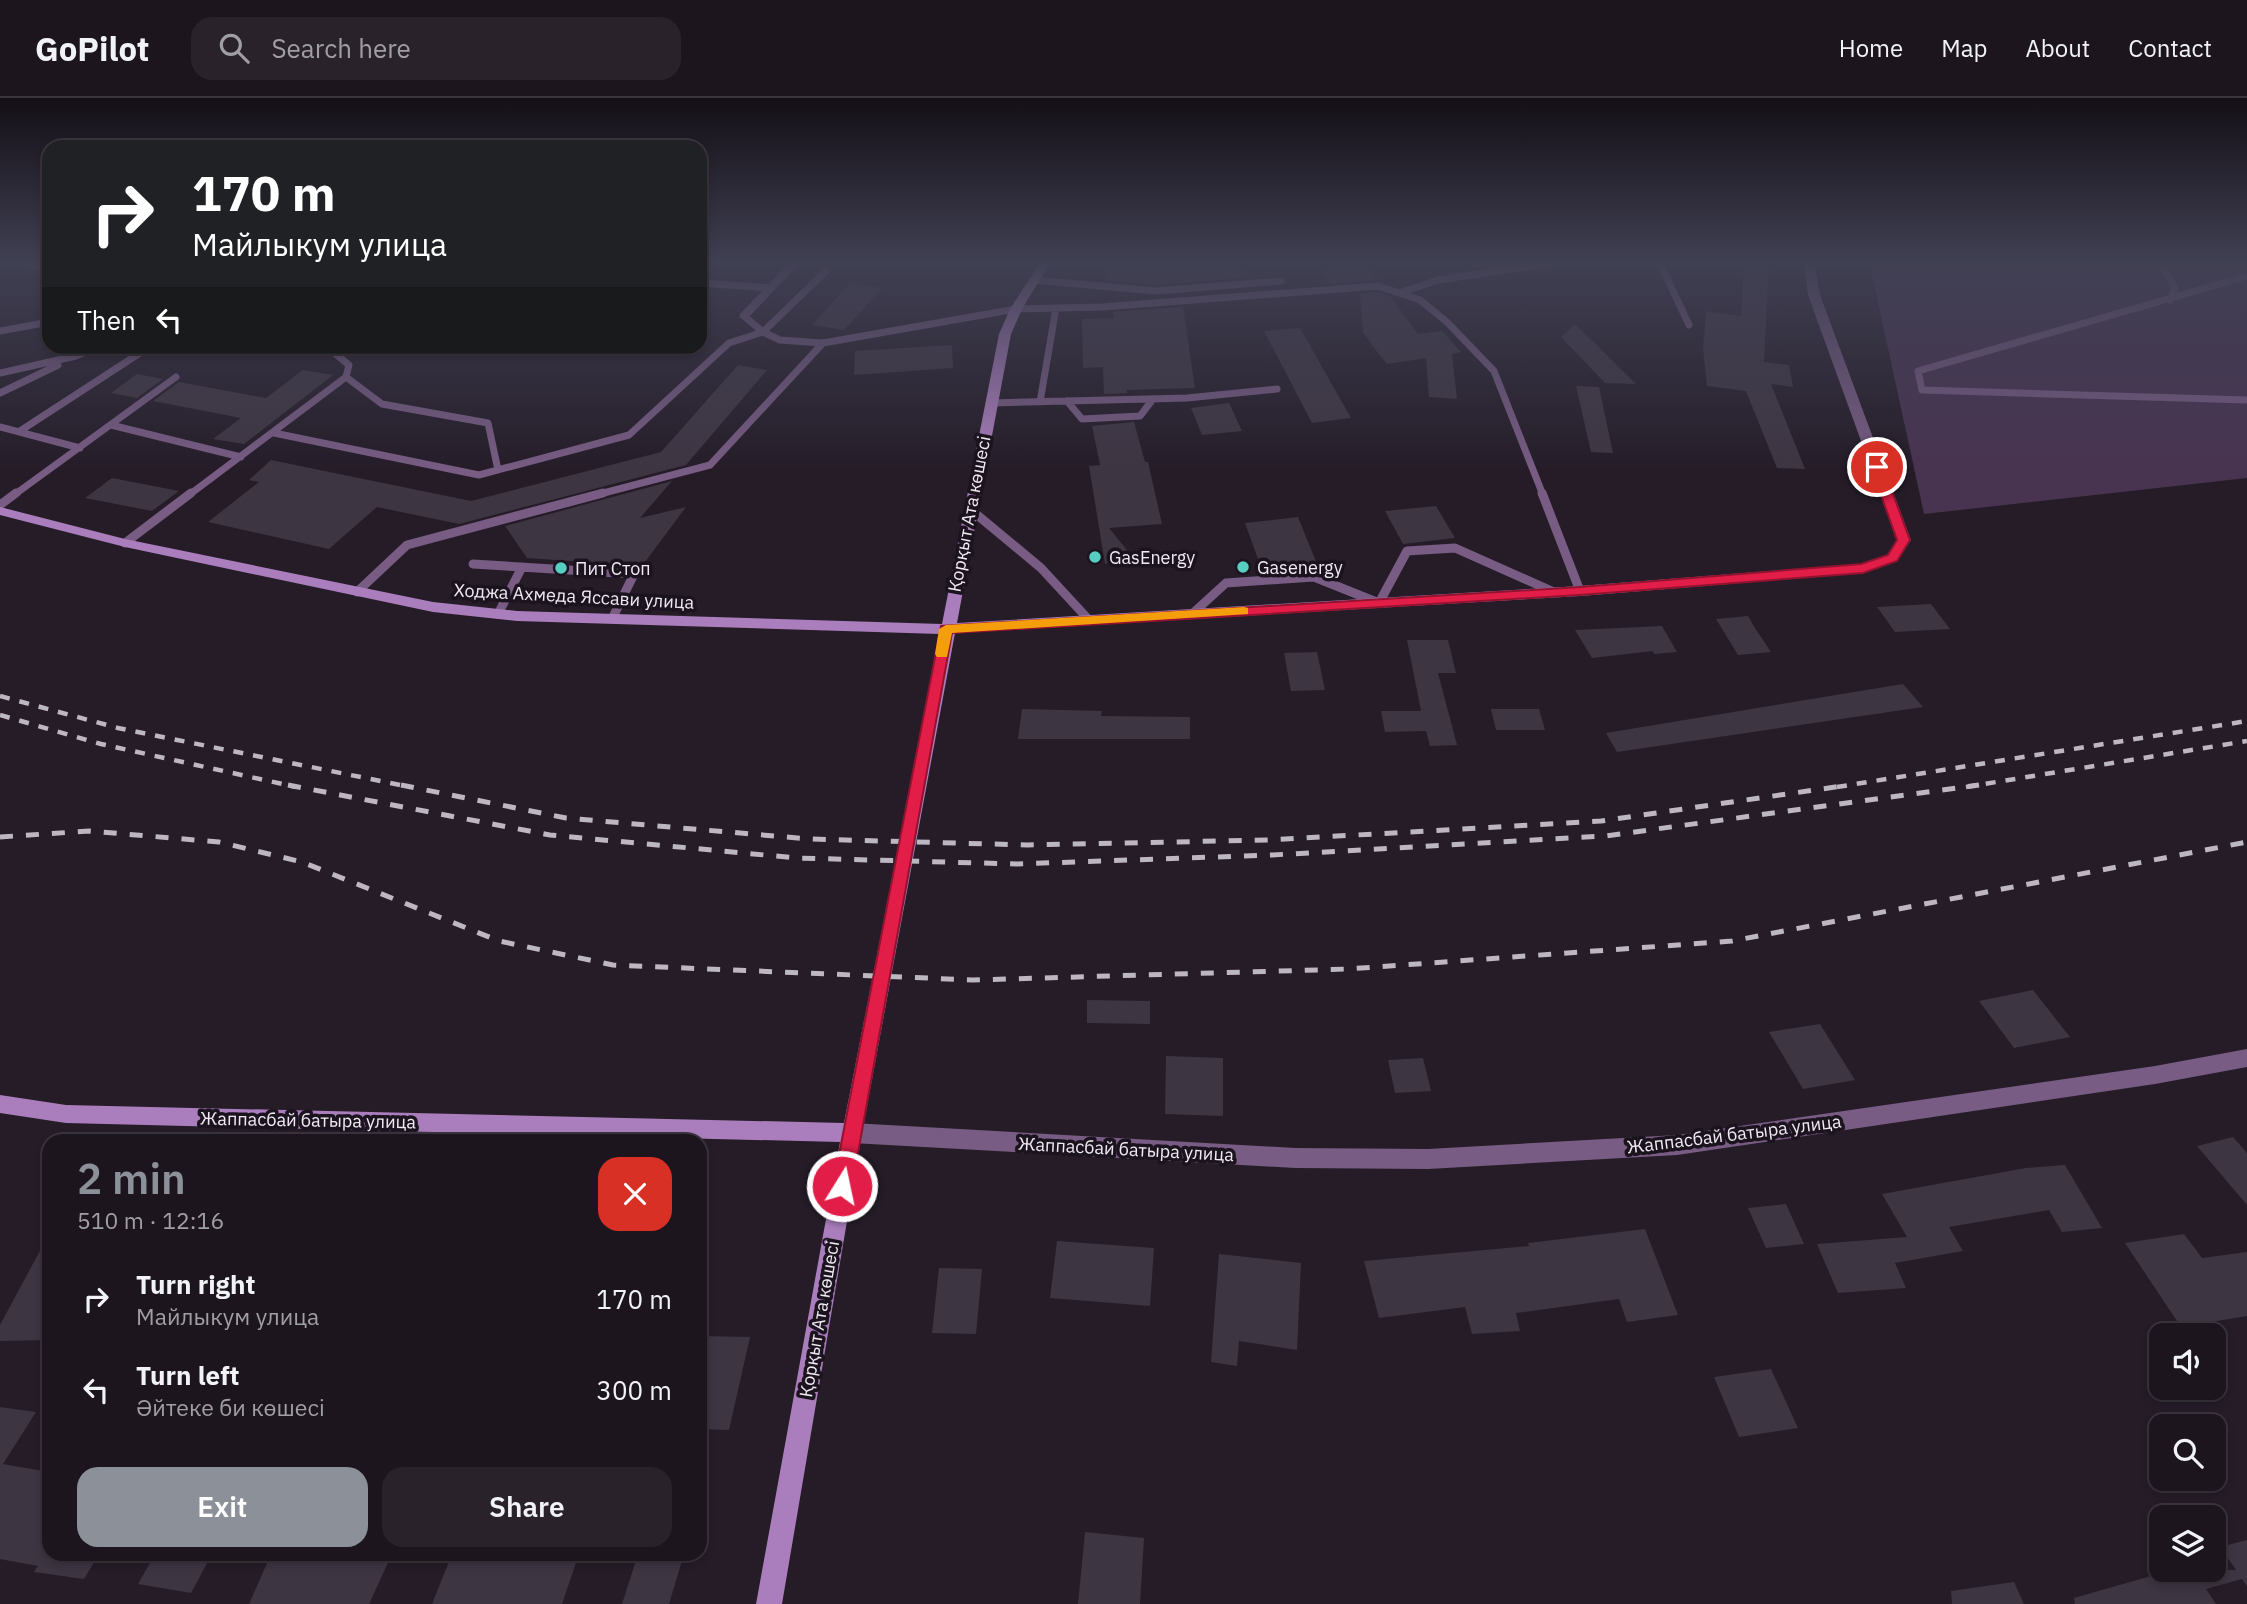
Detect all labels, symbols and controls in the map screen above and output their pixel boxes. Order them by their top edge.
search box [191,17,681,80]
text: GoPilot [35,27,149,70]
icon: search [215,29,253,67]
text: Search here [271,31,411,65]
text: Home [1839,32,1903,64]
text: Map [1941,32,1987,64]
text: About [2025,32,2090,64]
text: Contact [2128,32,2212,64]
text: 170 m [192,161,336,224]
icon: right [77,168,168,259]
text: Майлыкум улица [192,223,447,265]
icon: left [150,301,188,339]
text: Then [77,303,136,337]
street label: Қорқыт Ата көшесі [943,434,995,594]
pin [1847,437,1907,497]
icon: arrive [1858,448,1896,486]
place label: GasEnergy [1109,546,1195,569]
marker: GasEnergy [1087,549,1103,565]
place label: Gasenergy [1257,556,1343,579]
place label: Пит Стоп [575,557,651,580]
marker: Gasenergy [1235,559,1251,575]
marker: Пит Стоп [553,560,569,576]
street label: Ходжа Ахмеда Яссави улица [453,578,695,614]
street label: Жаппасбай батыра улица [200,1107,417,1133]
street label: Жаппасбай батыра улица [1625,1109,1843,1159]
street label: Жаппасбай батыра улица [1017,1132,1235,1166]
position arrow [805,1149,879,1223]
text: 2 min [77,1151,186,1206]
button: close [598,1157,672,1231]
text: 510 m · 12:16 [77,1205,224,1235]
street label: Қорқыт Ата көшесі [794,1239,844,1399]
text: Turn right [136,1267,255,1301]
icon: right [77,1280,115,1318]
text: 170 m [596,1282,672,1316]
text: Майлыкум улица [136,1301,319,1331]
map controls [2149,1323,2226,1582]
button: sound [2149,1323,2226,1400]
text: Turn left [136,1358,239,1392]
icon: left [77,1371,115,1409]
text: 300 m [596,1373,672,1407]
text: Әйтеке би көшесі [136,1392,325,1422]
button: search [2149,1414,2226,1491]
button: Exit [77,1467,368,1547]
button: Share [382,1467,672,1547]
button: layers [2149,1505,2226,1582]

